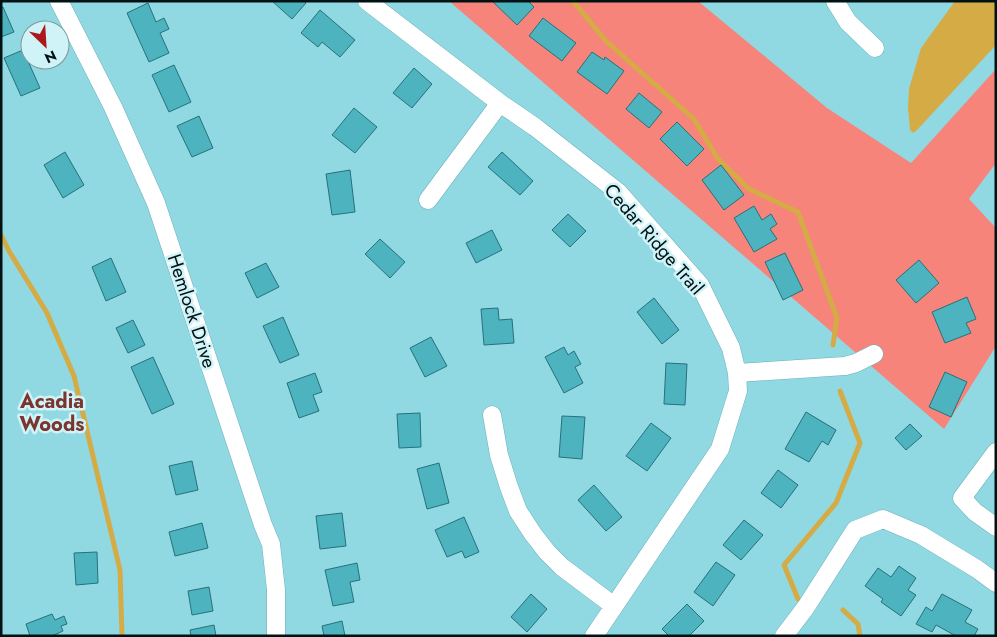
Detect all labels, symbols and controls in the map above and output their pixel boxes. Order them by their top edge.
north arrow [20,20,70,70]
text: N [41,45,60,68]
street label: Cedar Ridge Trail [598,177,710,301]
street label: Hemlock Drive [161,251,223,372]
district label: Acadia Woods [19,387,84,439]

